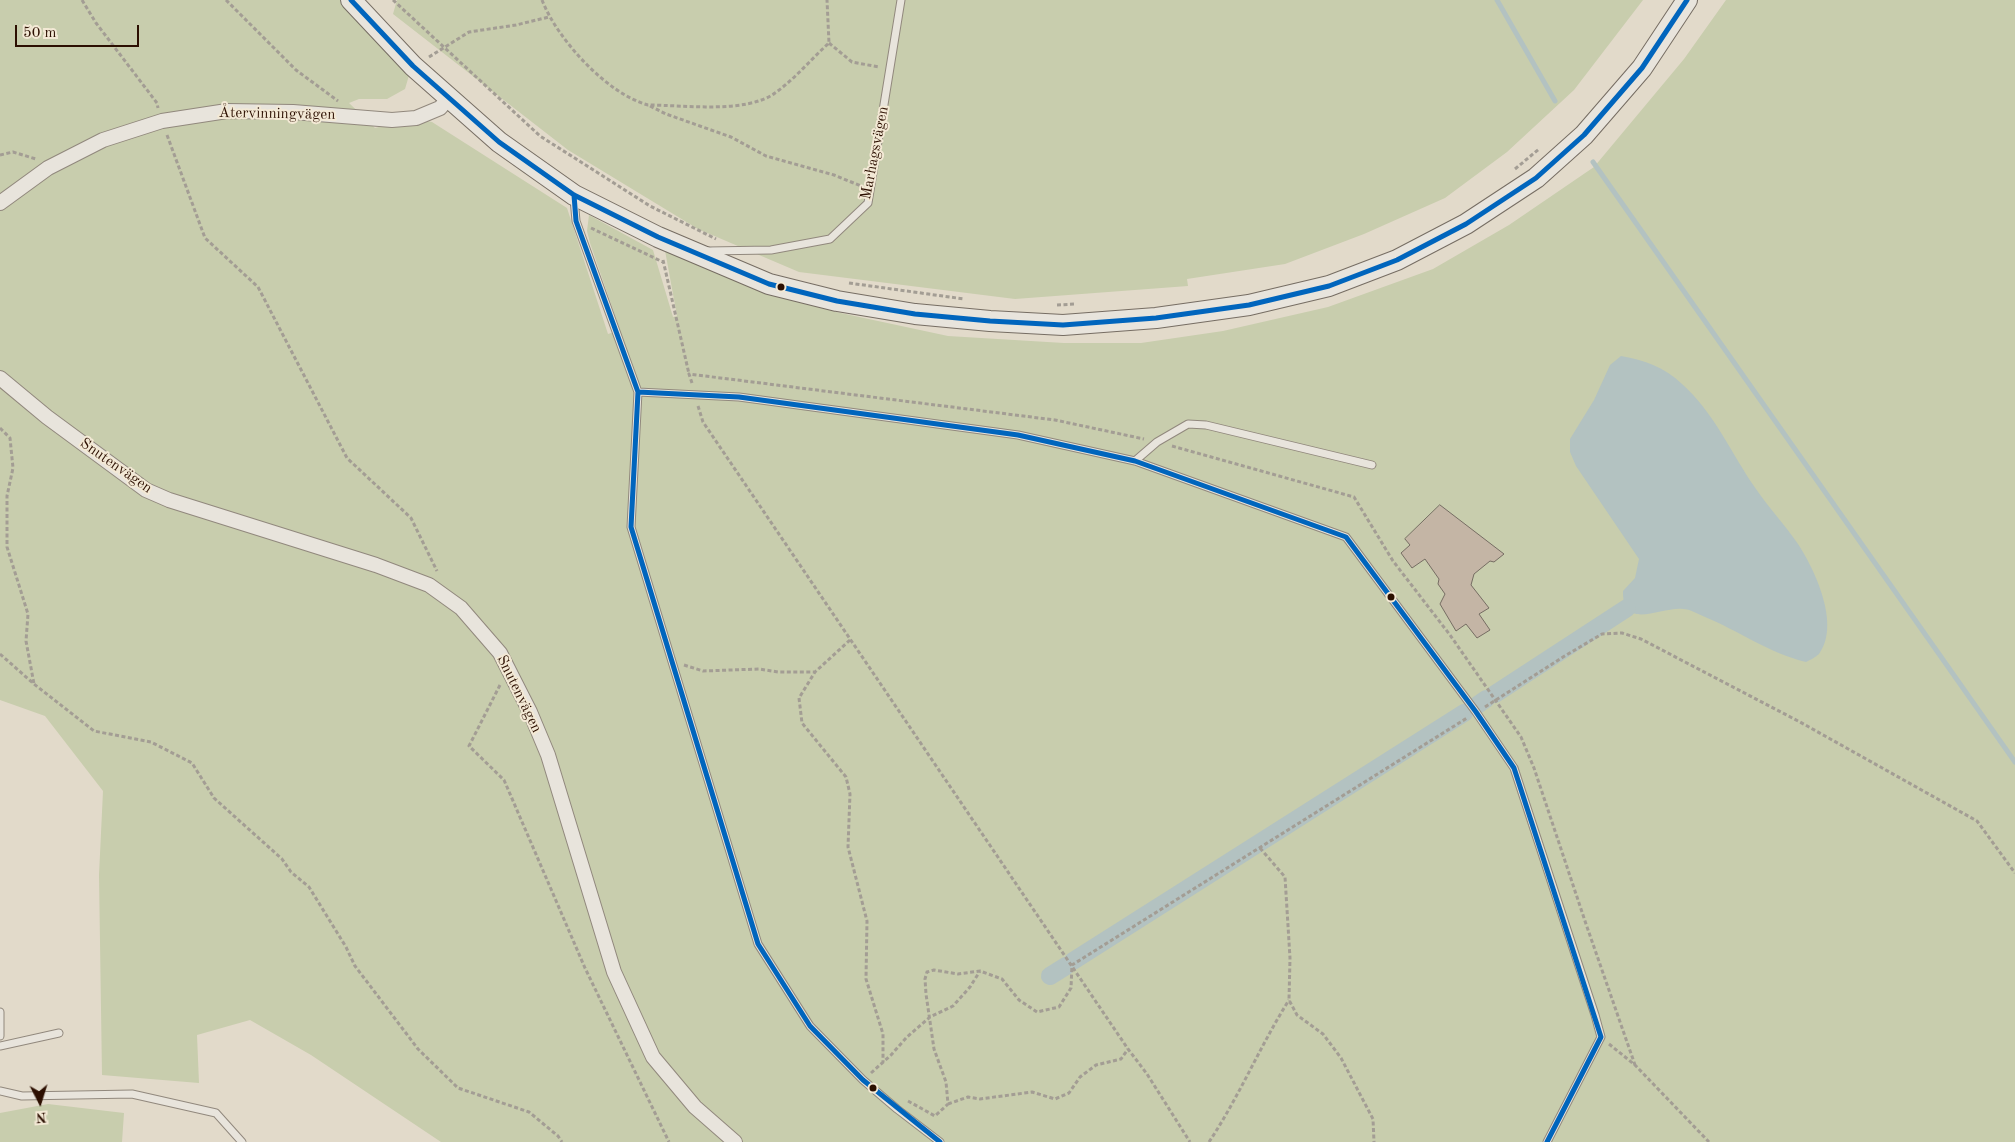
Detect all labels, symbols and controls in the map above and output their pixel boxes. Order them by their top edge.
scale bar [18,15,141,47]
text: 50 m [23,26,57,41]
street label: Återvinningvägen [219,104,335,124]
street label: Marhagsvägen [857,105,893,201]
unlabelled marker [776,282,786,292]
street label: Snutenvägen [76,435,156,497]
unlabelled marker [1386,592,1396,602]
street label: Snutenvägen [492,652,546,736]
north arrow [15,1077,65,1127]
unlabelled marker [868,1083,878,1093]
text: N [35,1110,47,1124]

